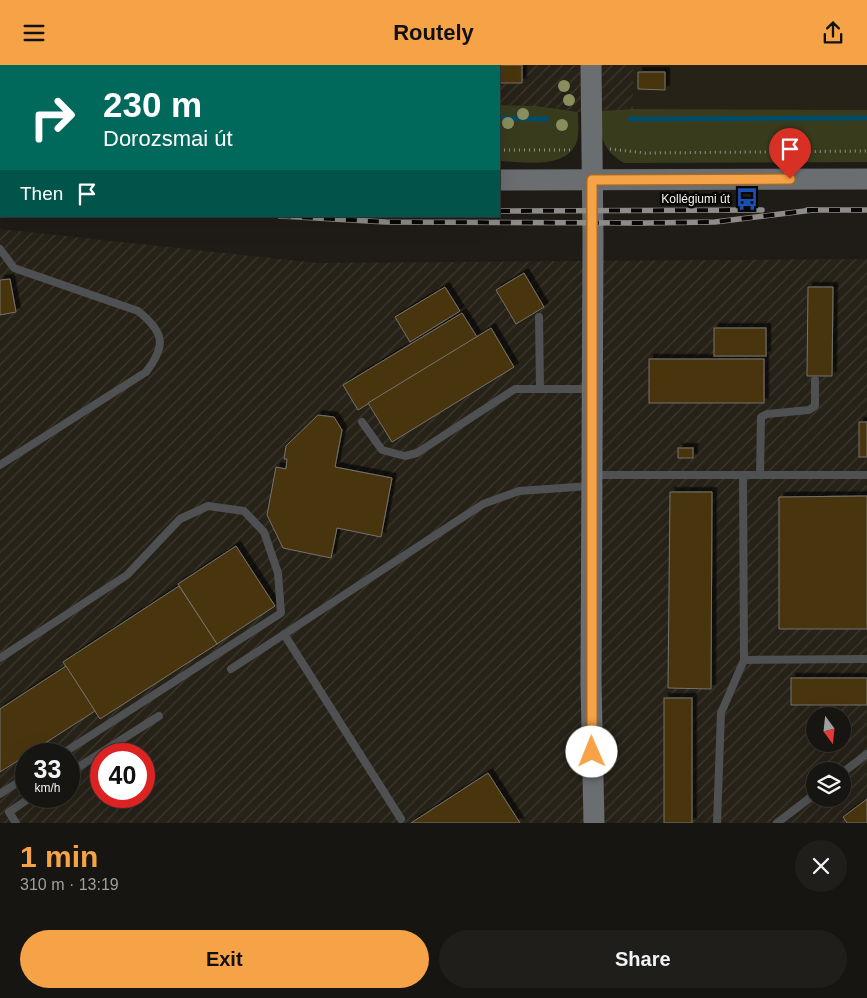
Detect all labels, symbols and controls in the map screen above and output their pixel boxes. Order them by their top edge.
icon: menu [20,19,48,47]
icon: share [819,19,847,47]
text: Routely [393,20,474,45]
icon: right [20,85,85,150]
text: 230 m [103,85,202,124]
text: Dorozsmai út [103,126,233,151]
pin [769,128,811,179]
icon: arrive [776,135,804,163]
icon: arrive [73,180,101,208]
text: Then [20,183,63,204]
bus stop icon: Kollégiumi út [734,186,760,212]
place label: Kollégiumi út [661,192,731,206]
north arrow [806,707,851,753]
map controls [806,707,851,807]
position arrow [565,725,617,777]
speed limit sign: 40 [90,743,155,808]
text: 33 [34,755,61,783]
button: layers [806,762,851,807]
text: km/h [34,781,61,795]
text: 1 min [20,840,98,873]
button: close [795,840,847,892]
text: 310 m · 13:19 [20,876,119,893]
button: Exit [20,930,429,988]
button: Share [439,930,847,988]

